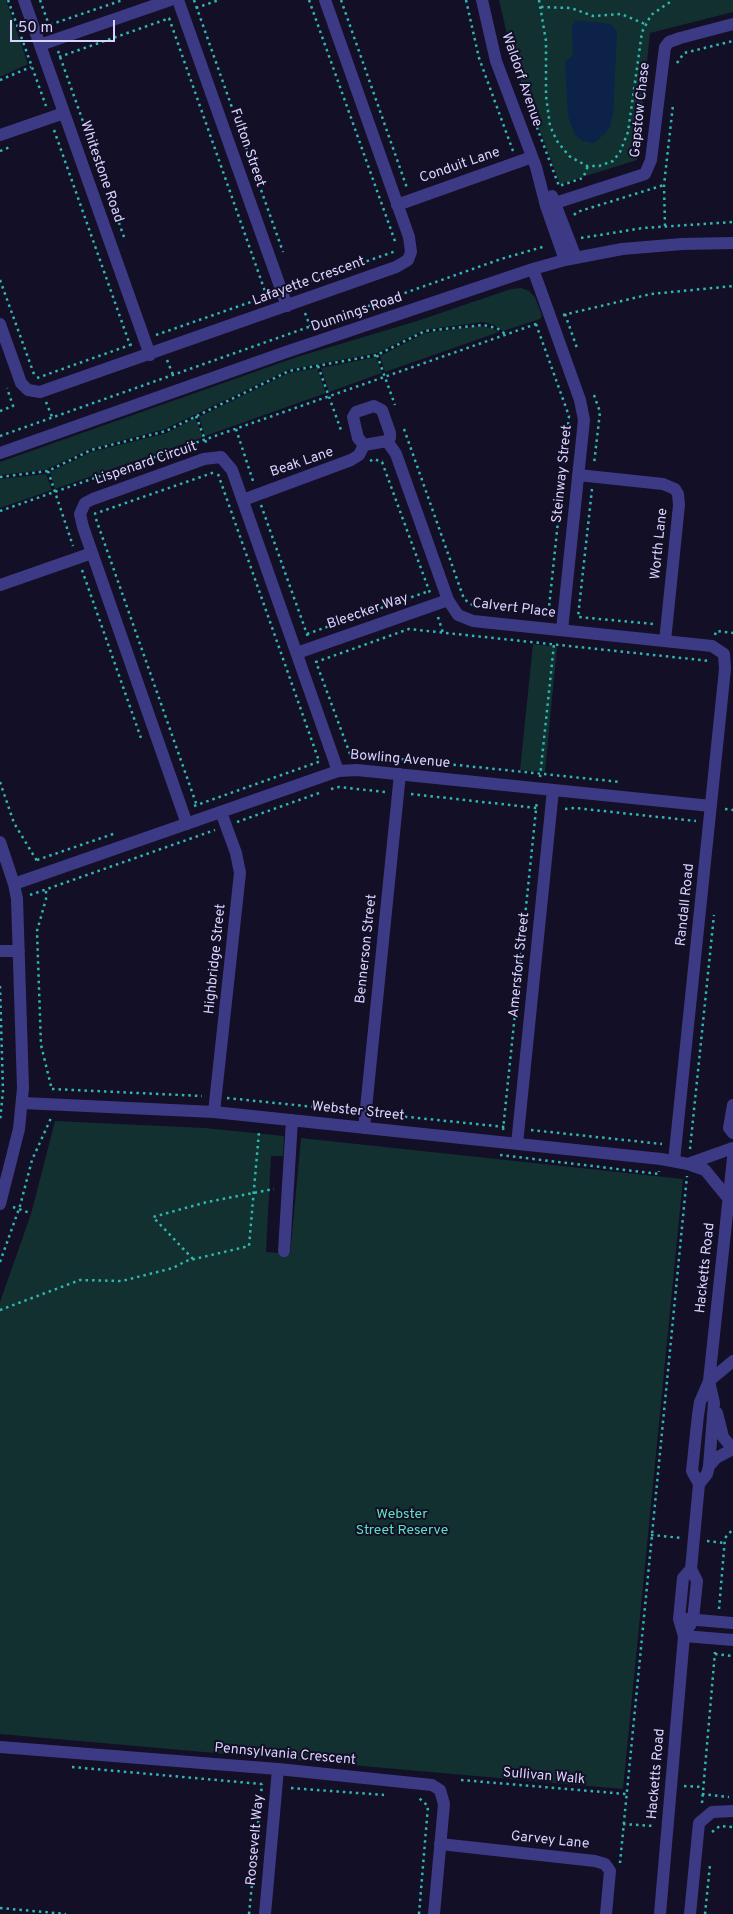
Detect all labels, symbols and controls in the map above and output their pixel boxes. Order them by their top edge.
scale bar [12,10,118,42]
text: 50 m [18,19,53,38]
street label: Waldorf Avenue [497,31,545,129]
street label: Gapstow Chase [628,61,654,159]
street label: Fulton Street [226,107,268,189]
street label: Whitestone Road [76,119,126,225]
street label: Conduit Lane [418,144,502,188]
street label: Lafayette Crescent [250,254,368,310]
street label: Dunnings Road [309,290,405,336]
street label: Steinway Street [549,424,577,524]
street label: Lispenard Circuit [93,439,199,489]
street label: Beak Lane [268,444,336,482]
street label: Worth Lane [648,507,672,581]
street label: Bleecker Way [325,590,411,634]
street label: Calvert Place [471,596,557,622]
street label: Bowling Avenue [349,747,451,773]
street label: Randall Road [673,863,699,947]
street label: Bennerson Street [353,893,381,1005]
street label: Highbridge Street [202,903,230,1015]
street label: Amersfort Street [506,911,534,1019]
street label: Webster Street [311,1099,405,1125]
street label: Hacketts Road [693,1222,719,1314]
park label: Webster Street Reserve [356,1507,448,1540]
street label: Hacketts Road [645,1728,669,1820]
street label: Pennsylvania Crescent [213,1740,357,1770]
street label: Sullivan Walk [502,1765,586,1789]
street label: Roosevelt Way [244,1794,268,1886]
street label: Garvey Lane [510,1829,590,1853]

